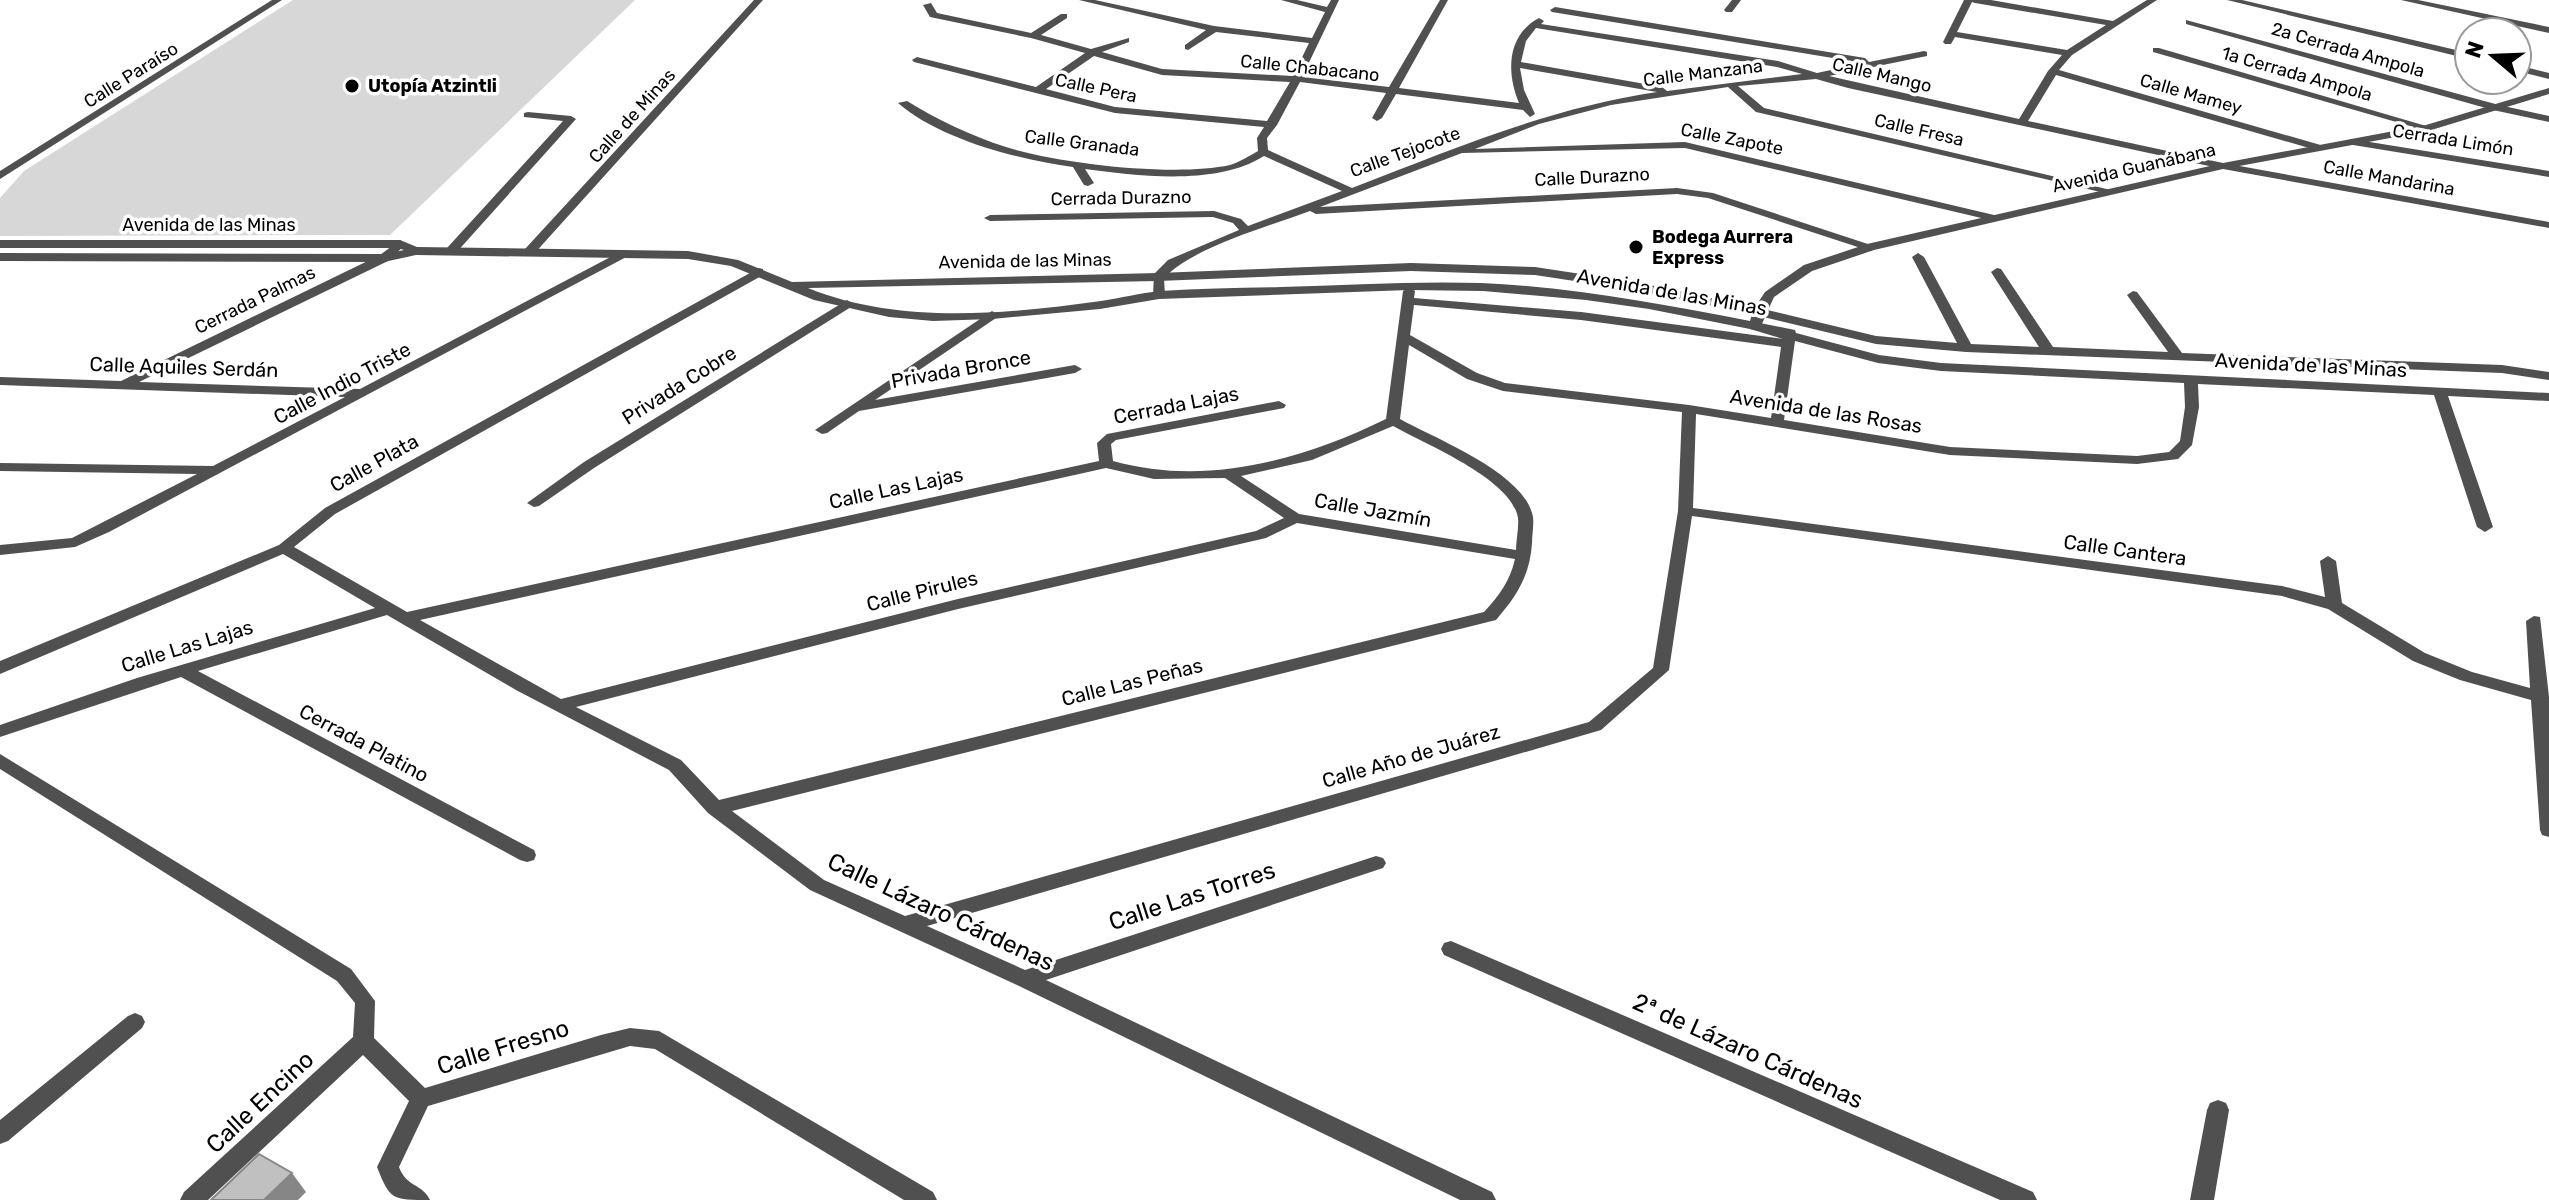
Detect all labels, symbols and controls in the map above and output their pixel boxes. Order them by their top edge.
north arrow [2453,16,2533,96]
street label: 2a Cerrada Ampola [2269,18,2427,82]
street label: Calle Paraíso [80,37,182,113]
text: N [2459,38,2490,62]
street label: 1a Cerrada Ampola [2219,42,2375,106]
street label: Calle Chabacano [1239,50,1381,86]
street label: Calle Mango [1830,53,1934,97]
street label: Calle Manzana [1642,55,1764,91]
street label: Calle de Minas [584,64,680,168]
street label: Calle Pera [1053,69,1139,107]
street label: Calle Mamey [2137,69,2245,119]
place label: Utopía Atzintli [368,75,497,97]
marker: Utopía Atzintli [343,77,361,95]
street label: Calle Fresa [1872,109,1966,151]
street label: Calle Zapote [1679,118,1785,160]
street label: Cerrada Limón [2391,120,2515,160]
street label: Calle Tejocote [1347,122,1463,182]
street label: Calle Granada [1023,125,1141,161]
street label: Avenida Guanábana [2050,139,2218,197]
street label: Calle Mandarina [2322,156,2456,200]
street label: Calle Durazno [1534,163,1650,191]
street label: Cerrada Durazno [1050,186,1192,210]
street label: Avenida de las Minas [122,214,296,236]
place label: Bodega Aurrera Express [1652,226,1793,269]
marker: Bodega Aurrera Express [1627,238,1645,256]
street label: Avenida de las Minas [938,248,1112,274]
street label: Cerrada Palmas [191,261,319,339]
street label: Avenida de las Minas [1575,263,1769,321]
street label: Calle Indio Triste [269,337,415,429]
street label: Privada Cobre [617,340,741,430]
street label: Privada Bronce [889,345,1033,393]
street label: Avenida de las Minas [2214,348,2408,382]
street label: Calle Aquiles Serdán [89,352,279,382]
street label: Cerrada Lajas [1111,381,1241,429]
street label: Avenida de las Rosas [1728,384,1924,438]
street label: Calle Plata [325,429,423,497]
street label: Calle Las Lajas [827,462,965,514]
street label: Calle Jazmín [1312,488,1434,532]
street label: Calle Cantera [2062,529,2188,571]
street label: Calle Pirules [864,566,980,616]
street label: Calle Las Lajas [118,615,256,677]
street label: Calle Las Peñas [1059,653,1205,711]
street label: Cerrada Platino [295,699,433,787]
street label: Calle Año de Juárez [1319,719,1503,793]
street label: Calle Lázaro Cárdenas [823,847,1059,977]
street label: Calle Las Torres [1105,856,1279,936]
street label: 2ª de Lázaro Cárdenas [1629,988,1867,1114]
street label: Calle Fresno [433,1014,573,1080]
street label: Calle Encino [200,1045,320,1159]

